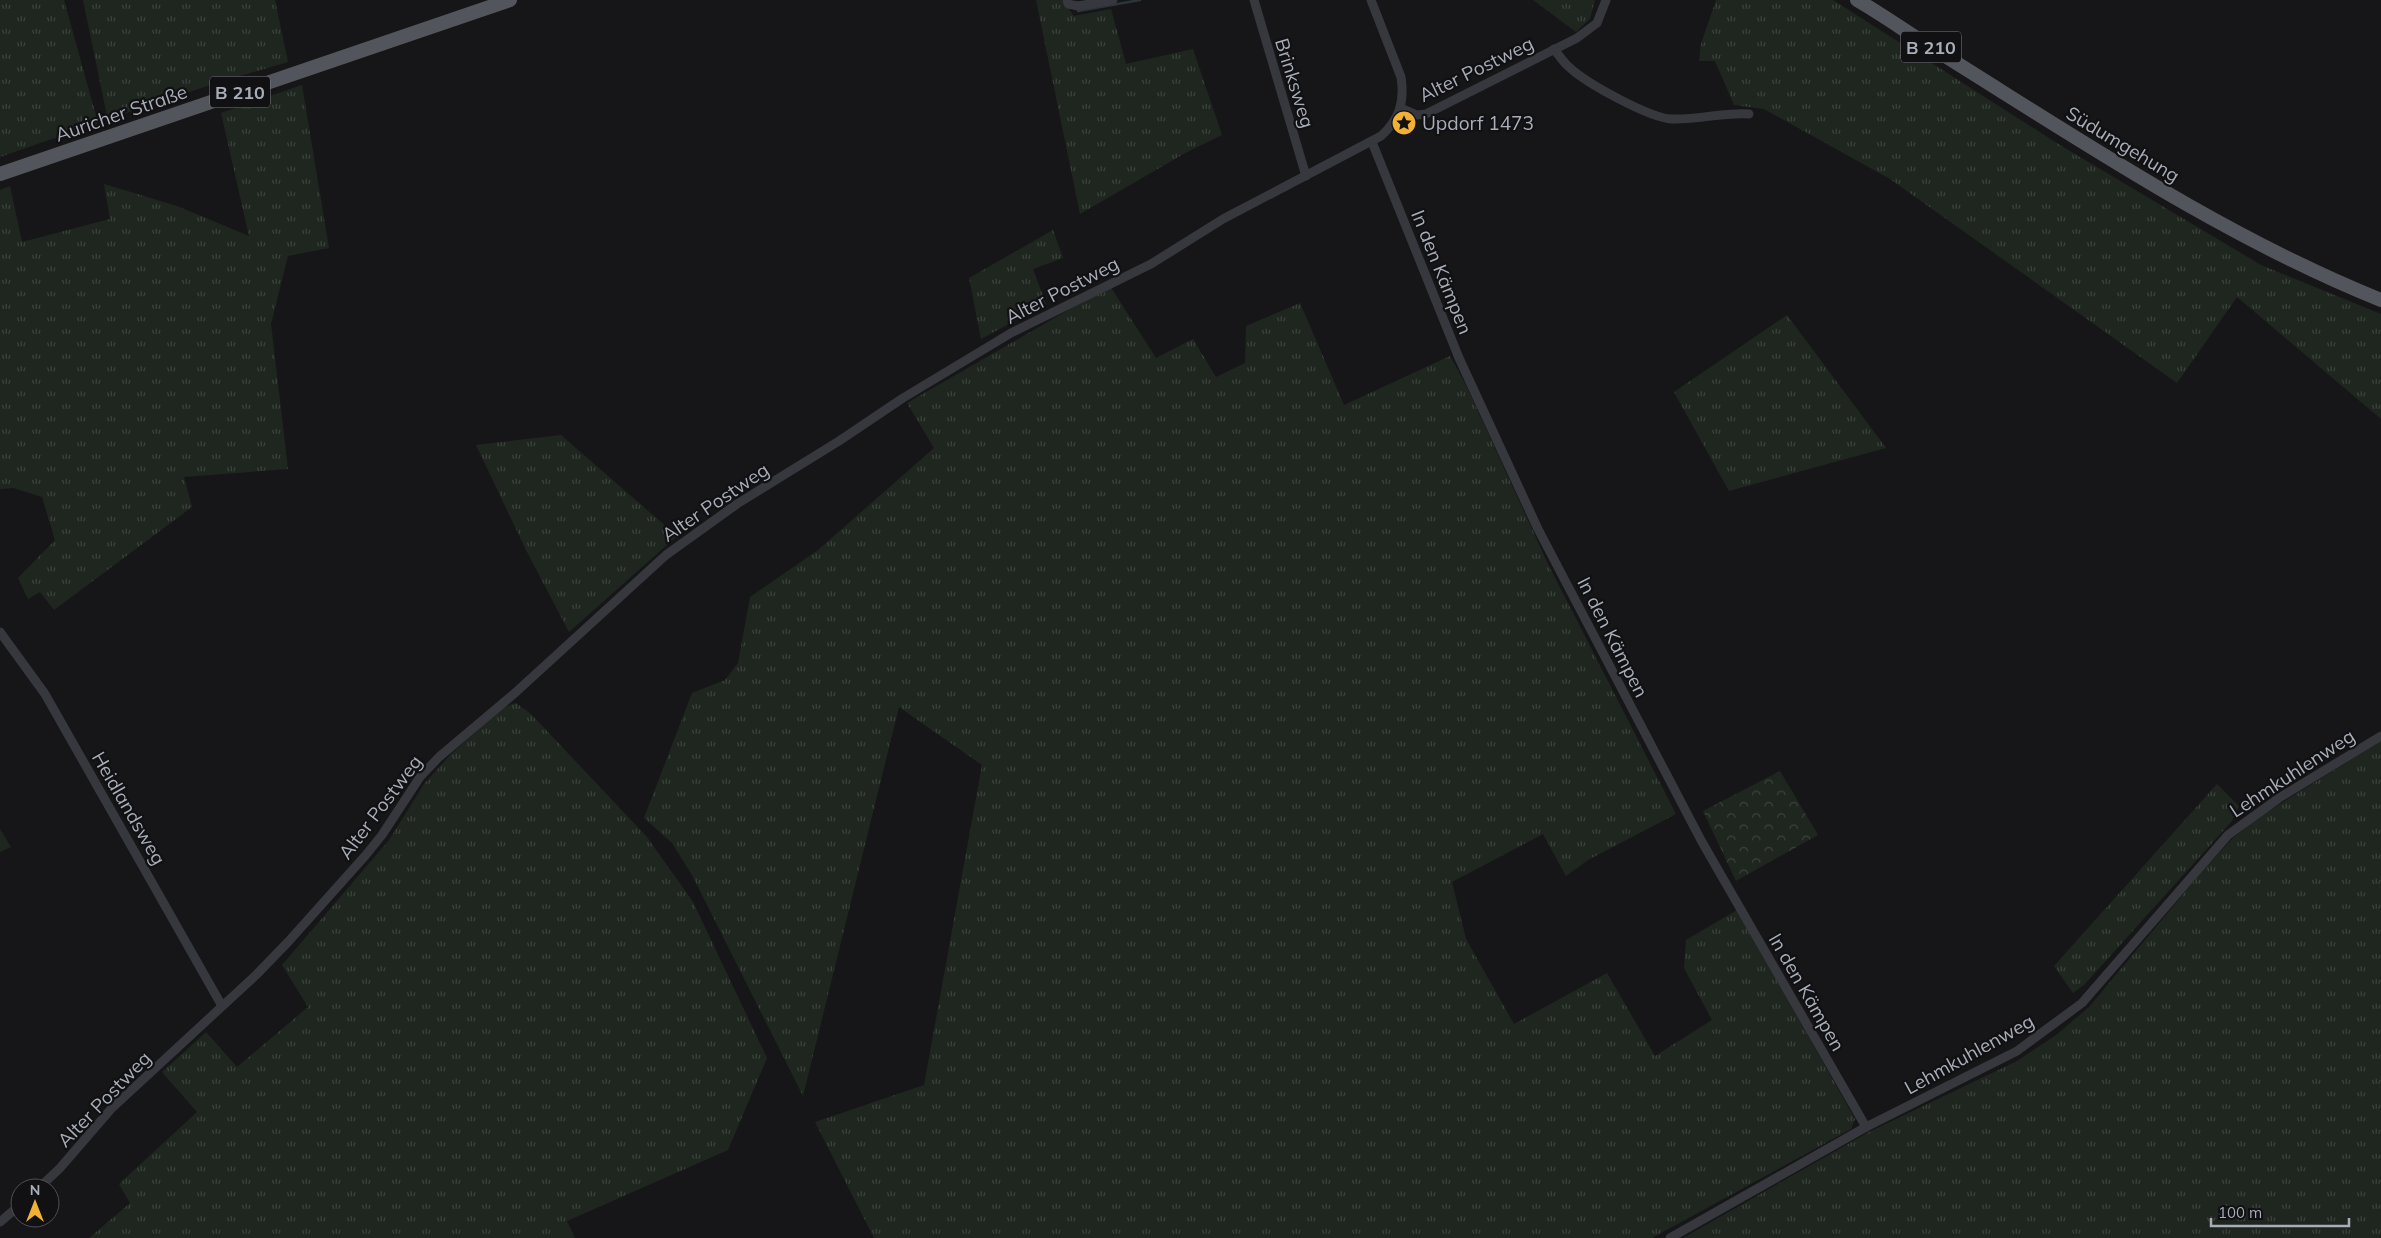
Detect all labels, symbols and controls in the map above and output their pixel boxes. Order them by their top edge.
street label: Alter Postweg [1415,31,1537,107]
road number: B 210 [1901,32,1961,62]
street label: Brinksweg [1270,35,1320,131]
road number: B 210 [210,76,270,108]
street label: Auricher Straße [52,79,190,147]
street label: Südumgehung [2062,101,2184,187]
place icon: Updorf 1473 [1391,110,1417,136]
place label: Updorf 1473 [1422,111,1534,135]
street label: In den Kämpen [1406,206,1478,338]
street label: Alter Postweg [1001,251,1123,329]
street label: Alter Postweg [657,457,773,547]
street label: In den Kämpen [1572,573,1654,701]
street label: Lehmkuhlenweg [2225,724,2359,822]
street label: Heidlandsweg [87,747,171,869]
street label: Alter Postweg [333,750,427,864]
street label: In den Kämpen [1764,929,1850,1055]
street label: Lehmkuhlenweg [1900,1009,2038,1099]
street label: Alter Postweg [52,1046,156,1152]
north arrow [10,1178,60,1228]
text: N [30,1181,40,1199]
scale bar [2211,1196,2348,1228]
text: 100 m [2218,1203,2262,1222]

